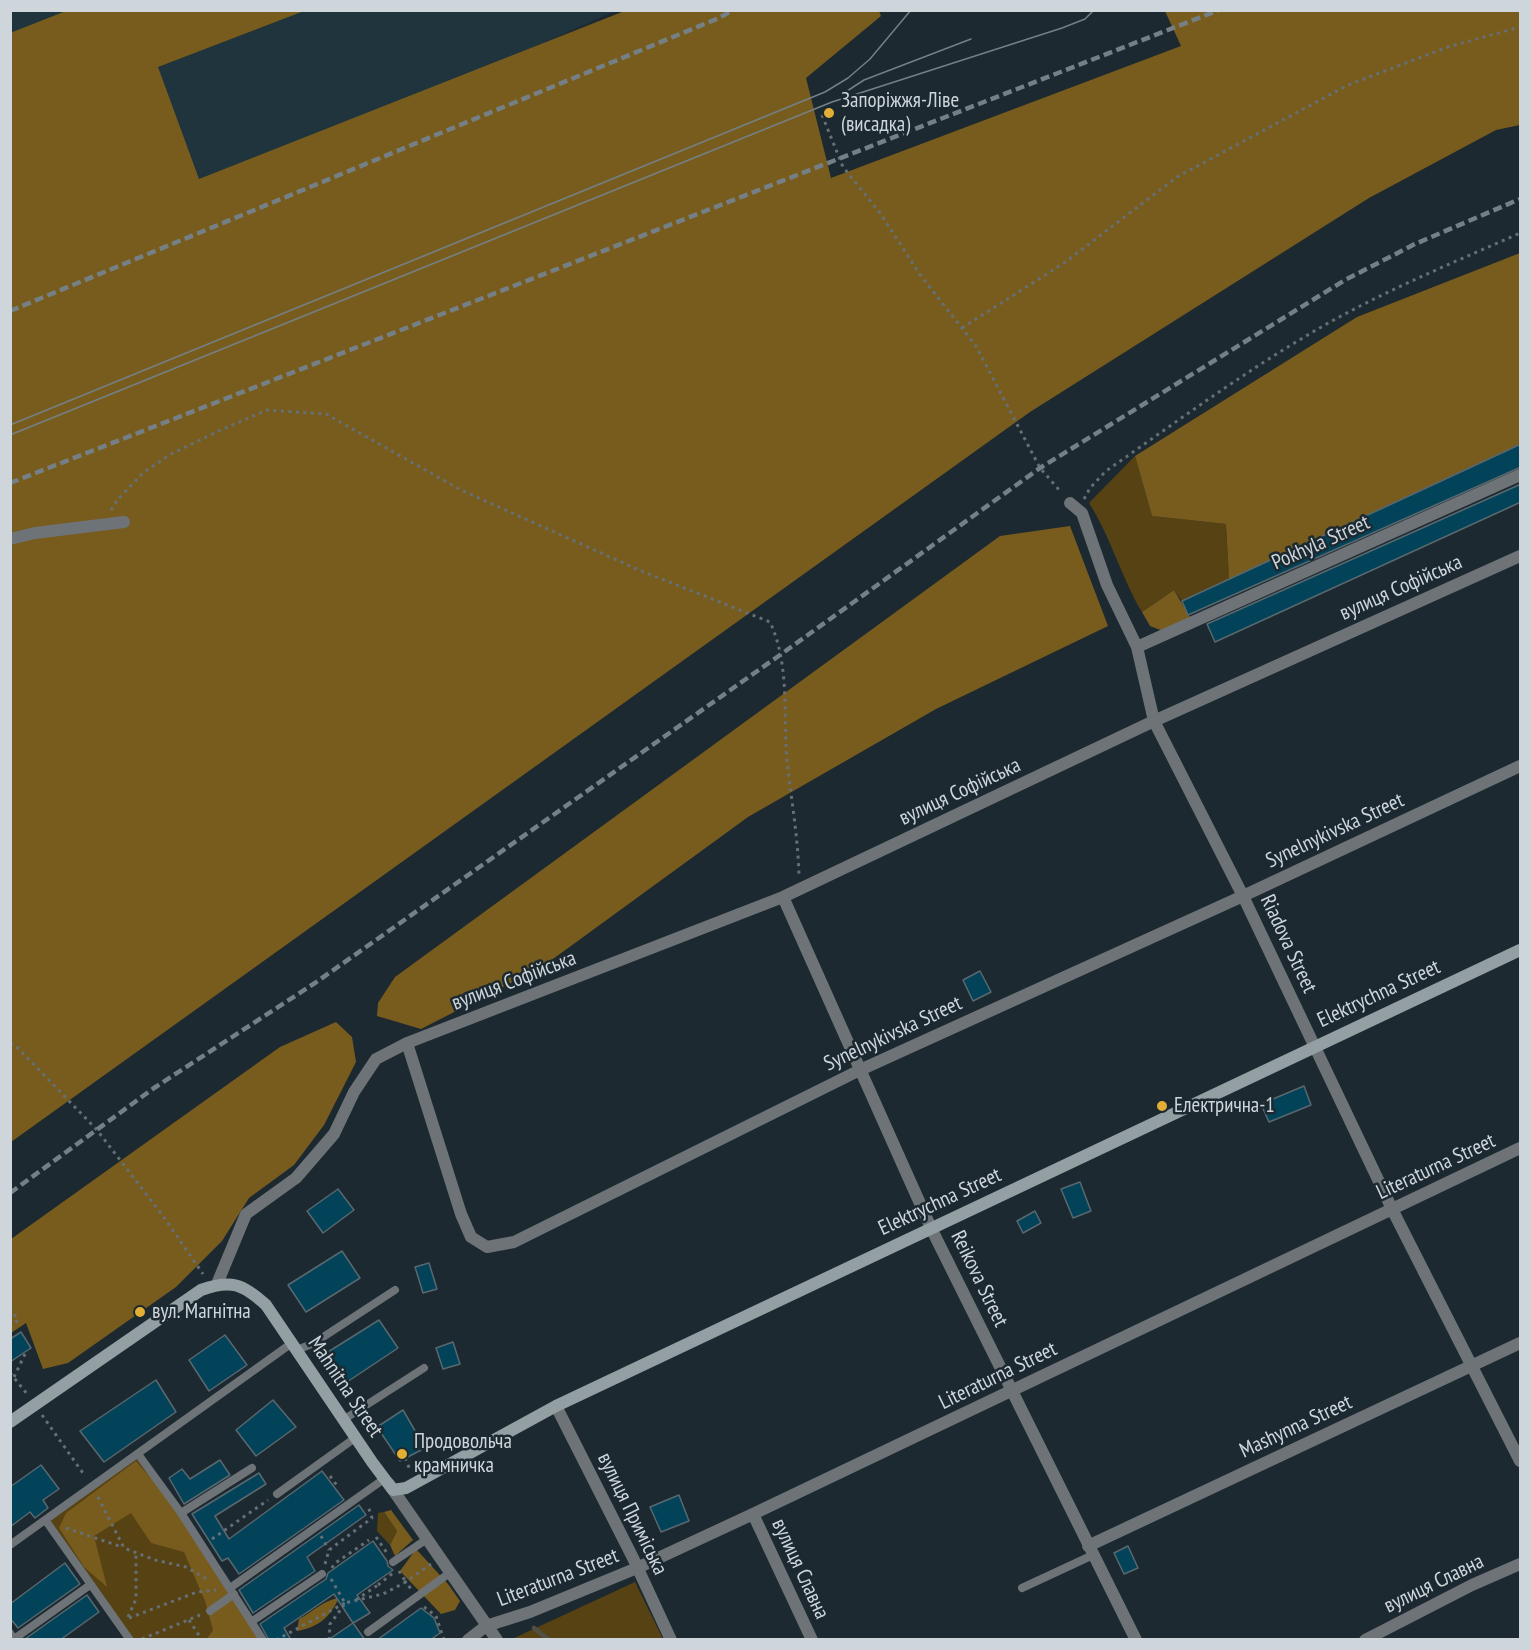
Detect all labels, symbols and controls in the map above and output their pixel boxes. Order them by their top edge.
place label: Запоріжжя-Ліве (висадка) [841,88,959,138]
marker: Запоріжжя-Ліве (висадка) [822,106,836,120]
street label: Pokhyla Street [1268,510,1374,576]
street label: вулиця Софійська [1336,550,1466,626]
street label: вулиця Софійська [895,753,1025,831]
street label: Synelnykivska Street [1262,788,1408,874]
street label: Riadova Street [1254,891,1322,997]
street label: вулиця Софійська [448,946,580,1016]
street label: Elektrychna Street [1314,955,1444,1033]
street label: Synelnykivska Street [820,991,966,1077]
place label: Електрична-1 [1174,1093,1275,1119]
marker: Електрична-1 [1155,1099,1169,1113]
street label: Literaturna Street [1373,1129,1499,1205]
street label: Elektrychna Street [875,1163,1005,1241]
street label: Reikova Street [945,1227,1013,1331]
place label: вул. Магнітна [152,1299,251,1325]
marker: вул. Магнітна [133,1305,147,1319]
street label: Mahnitna Street [302,1332,388,1442]
street label: Literaturna Street [935,1337,1061,1415]
street label: Mashynna Street [1236,1390,1356,1464]
place label: Продовольча крамничка [414,1429,512,1479]
marker: Продовольча крамничка [395,1447,409,1461]
street label: вулиця Приміська [592,1449,672,1579]
street label: вулиця Славна [766,1515,834,1623]
street label: Literaturna Street [494,1543,622,1613]
street label: вулиця Славна [1380,1549,1488,1619]

